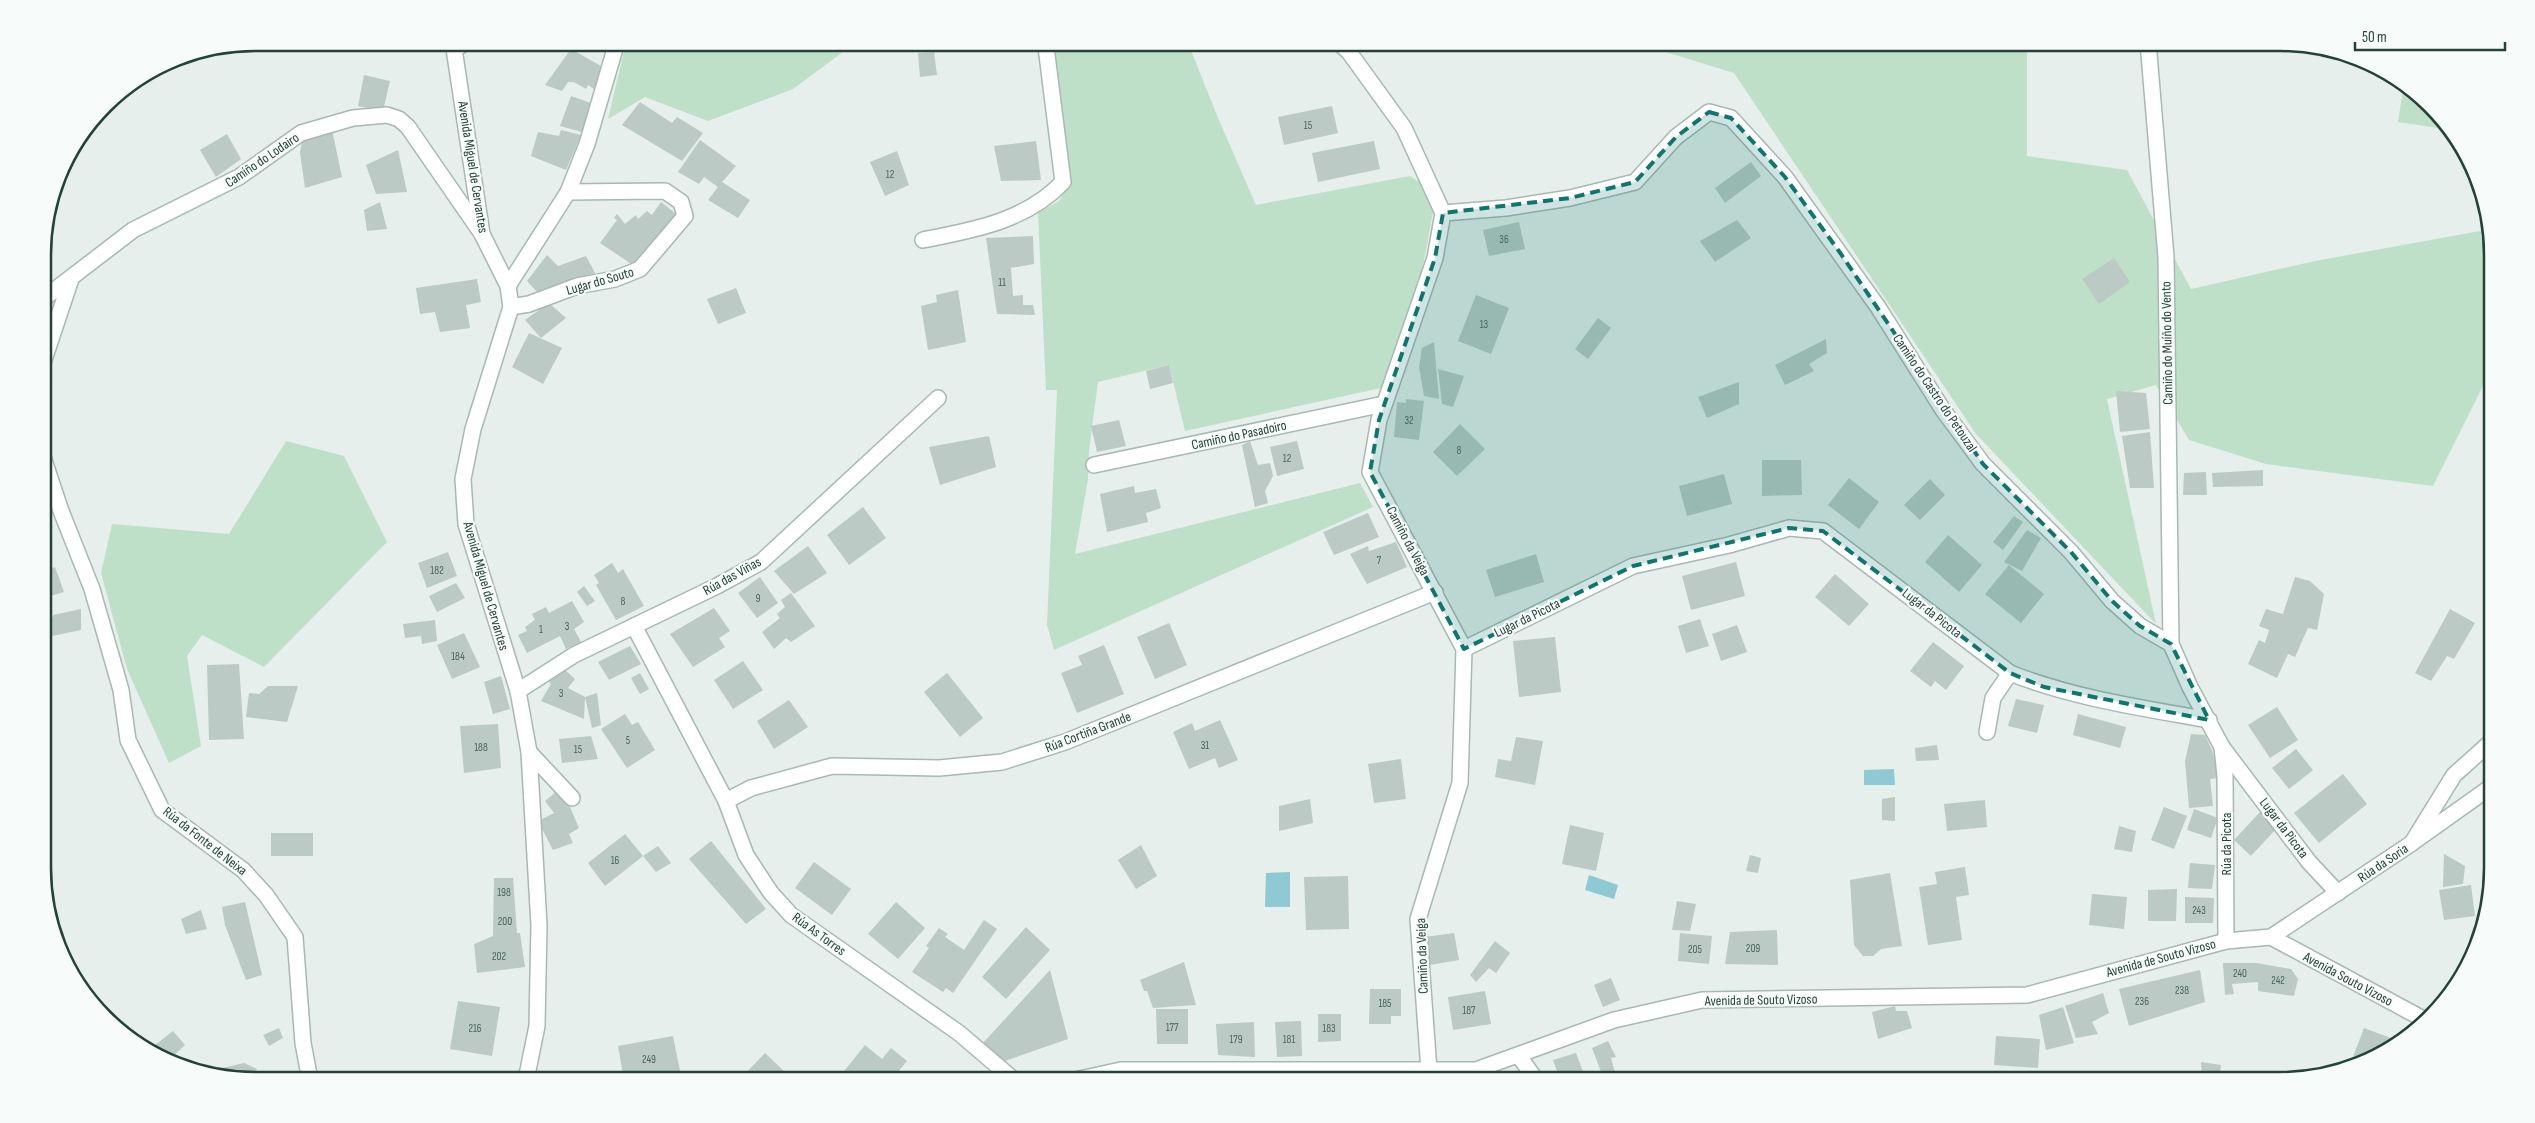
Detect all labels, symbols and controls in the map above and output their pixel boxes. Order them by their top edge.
scale bar [2355,20,2505,52]
text: 50 m [2362,28,2387,47]
street label: Avenida Miguel de Cervantes [454,99,492,234]
house number: 15 [1304,119,1312,132]
street label: Camiño do Lodairo [222,129,302,191]
house number: 12 [886,168,895,181]
house number: 36 [1499,233,1509,246]
street label: Lugar do Souto [564,263,636,299]
house number: 11 [998,276,1006,289]
street label: Camiño do Muíño do Vento [2157,281,2177,405]
house number: 13 [1480,318,1489,331]
street label: Camiño do Castro do Petouzal [1889,331,1981,455]
house number: 32 [1404,414,1414,427]
street label: Camiño do Pasadoiro [1190,417,1288,453]
house number: 8 [1457,444,1462,457]
house number: 12 [1283,452,1292,465]
street label: Camiño da Veiga [1383,503,1433,579]
street label: Avenida Miguel de Cervantes [459,519,513,652]
street label: Rúa das Viñas [700,553,764,599]
house number: 7 [1377,554,1382,567]
house number: 182 [430,564,444,577]
street label: Lugar da Picota [1899,584,1965,642]
house number: 9 [756,592,761,605]
house number: 8 [621,595,626,608]
street label: Lugar da Picota [1491,595,1563,641]
house number: 3 [565,620,570,633]
house number: 1 [539,623,543,636]
house number: 184 [451,650,465,663]
house number: 3 [559,687,564,700]
street label: Rúa Cortiña Grande [1043,708,1133,756]
house number: 5 [626,734,630,747]
house number: 31 [1201,739,1209,752]
house number: 188 [474,741,488,754]
house number: 15 [574,743,582,756]
street label: Lugar da Picota [2256,795,2312,861]
street label: Rúa da Fonte de Neixa [160,803,250,879]
street label: Rúa da Picota [2218,813,2235,875]
street label: Rúa da Soria [2355,840,2411,886]
house number: 16 [611,854,620,867]
house number: 198 [497,886,511,899]
house number: 243 [2192,904,2206,917]
street label: Rúa As Torres [789,909,849,959]
house number: 200 [498,915,512,928]
street label: Camiño da Veiga [1412,918,1432,994]
street label: Avenida de Souto Vizoso [2103,935,2218,981]
house number: 209 [1746,942,1760,955]
house number: 205 [1688,943,1702,956]
street label: Avenida Souto Vizoso [2299,948,2396,1010]
house number: 202 [492,950,506,963]
house number: 240 [2233,967,2247,980]
house number: 242 [2271,974,2285,987]
house number: 238 [2175,984,2189,997]
street label: Avenida de Souto Vizoso [1703,991,1818,1009]
house number: 236 [2135,995,2149,1008]
house number: 185 [1378,997,1392,1010]
house number: 187 [1462,1004,1476,1017]
house number: 177 [1166,1021,1179,1034]
house number: 216 [468,1022,482,1035]
house number: 183 [1322,1022,1336,1035]
house number: 179 [1229,1033,1243,1046]
house number: 181 [1283,1033,1295,1046]
house number: 249 [642,1053,656,1066]

